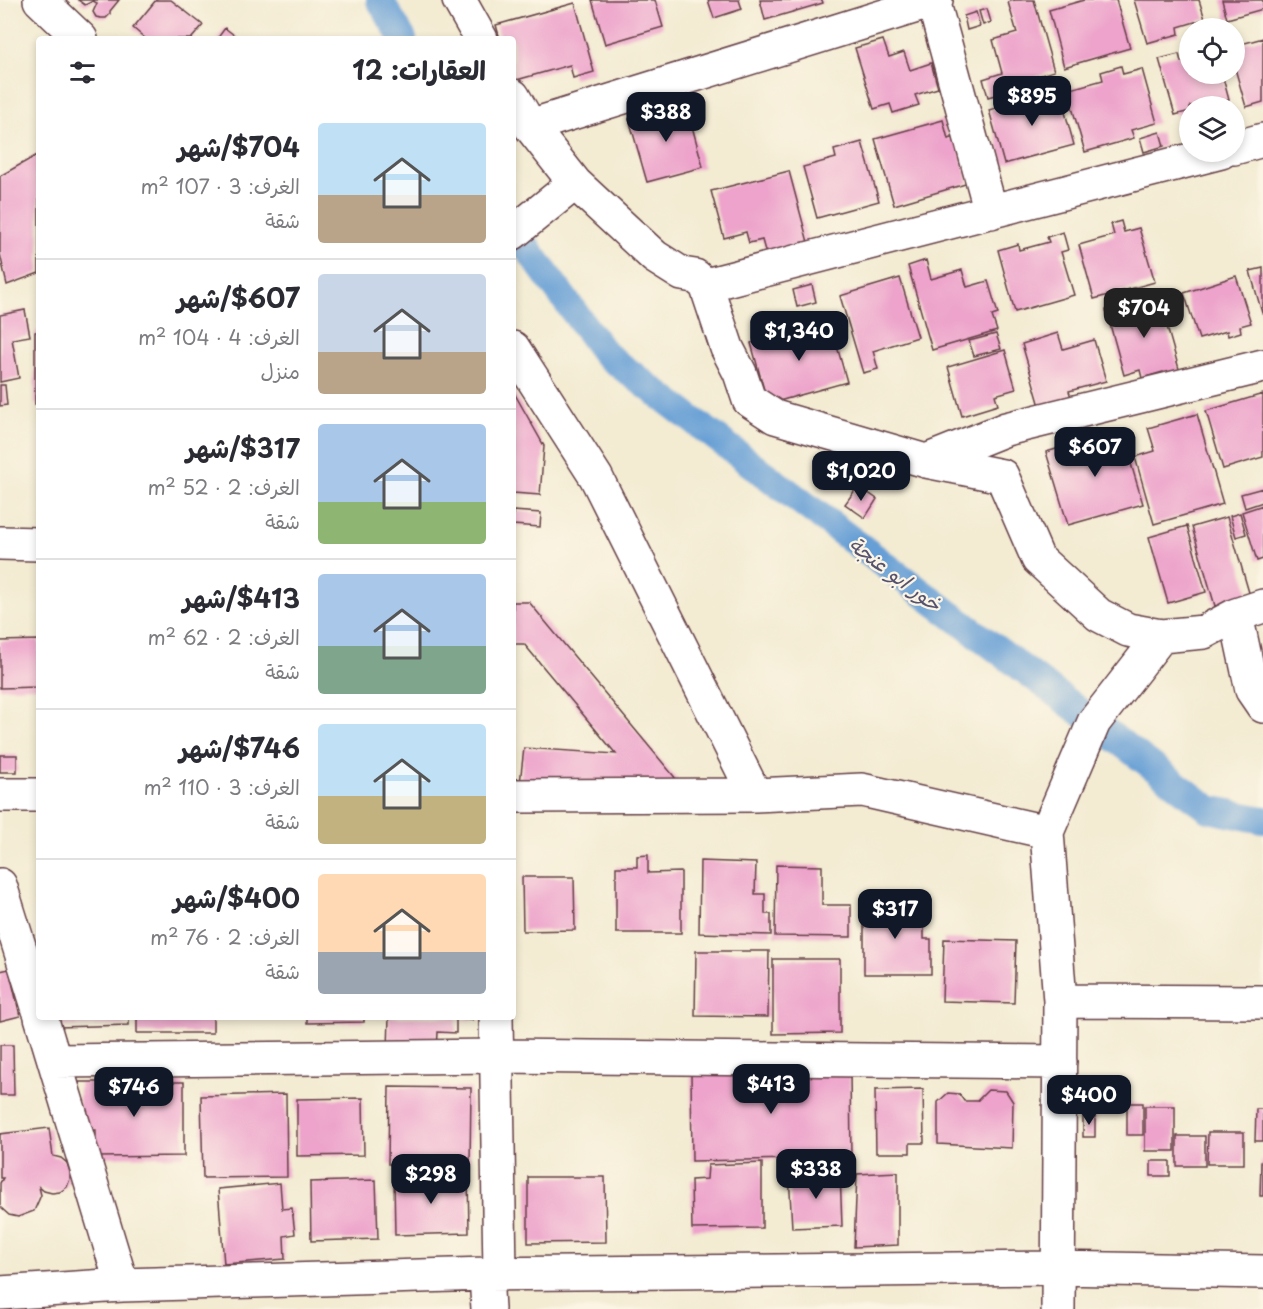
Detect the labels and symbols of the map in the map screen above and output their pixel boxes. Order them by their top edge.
pin: $895 [996,76,1068,127]
pin: $388 [630,92,702,143]
pin: $704 [1108,288,1180,339]
pin: $1,340 [750,311,848,362]
pin: $607 [1059,427,1131,478]
pin: $1,020 [812,451,910,502]
water label: خور ابو عنجة [843,527,950,619]
pin: $317 [859,889,931,940]
pin: $413 [735,1064,807,1115]
pin: $746 [98,1067,170,1118]
pin: $400 [1053,1075,1125,1126]
pin: $338 [780,1149,852,1200]
pin: $298 [395,1154,467,1205]

